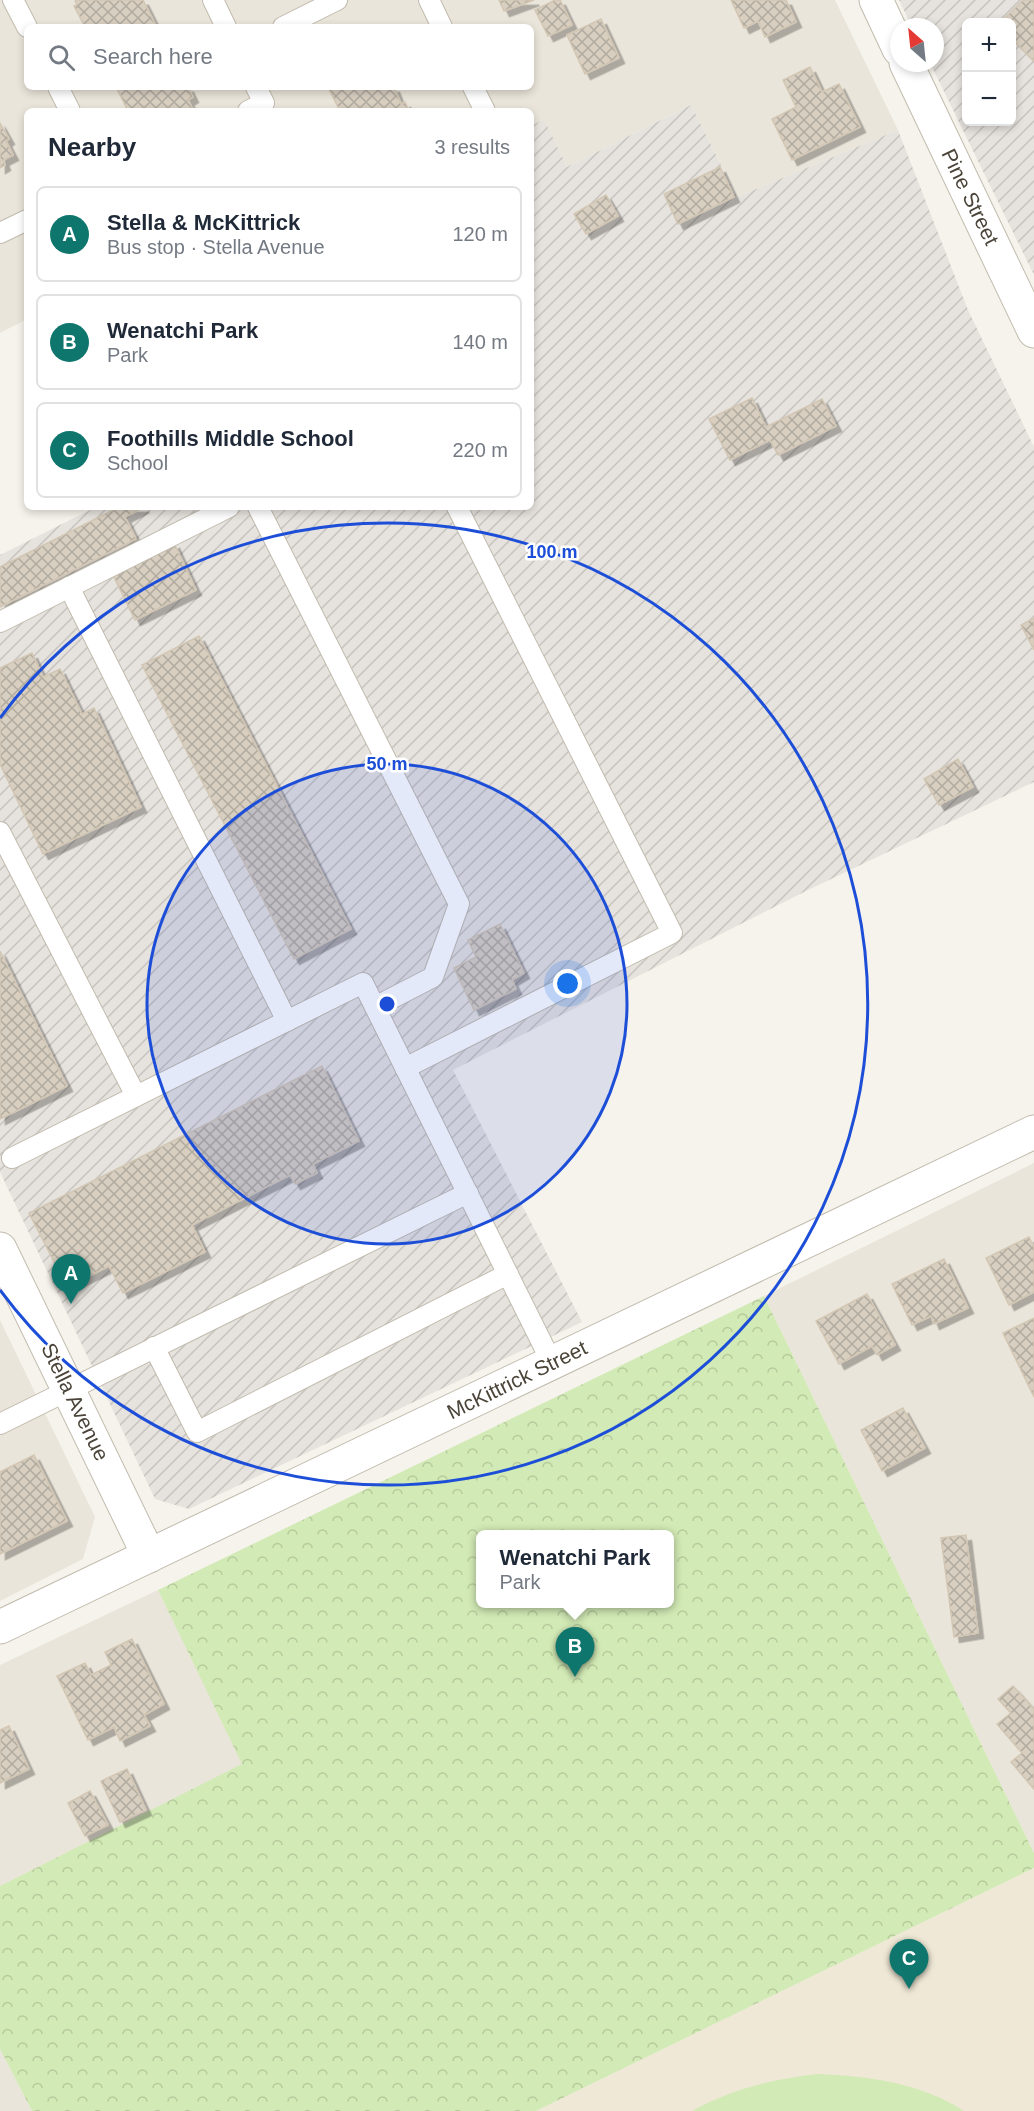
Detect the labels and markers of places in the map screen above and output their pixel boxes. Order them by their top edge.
centre of rings [377,994,397,1014]
pin: A [52,1254,90,1304]
pin: B [556,1628,594,1677]
pin: C [890,1940,928,1989]

